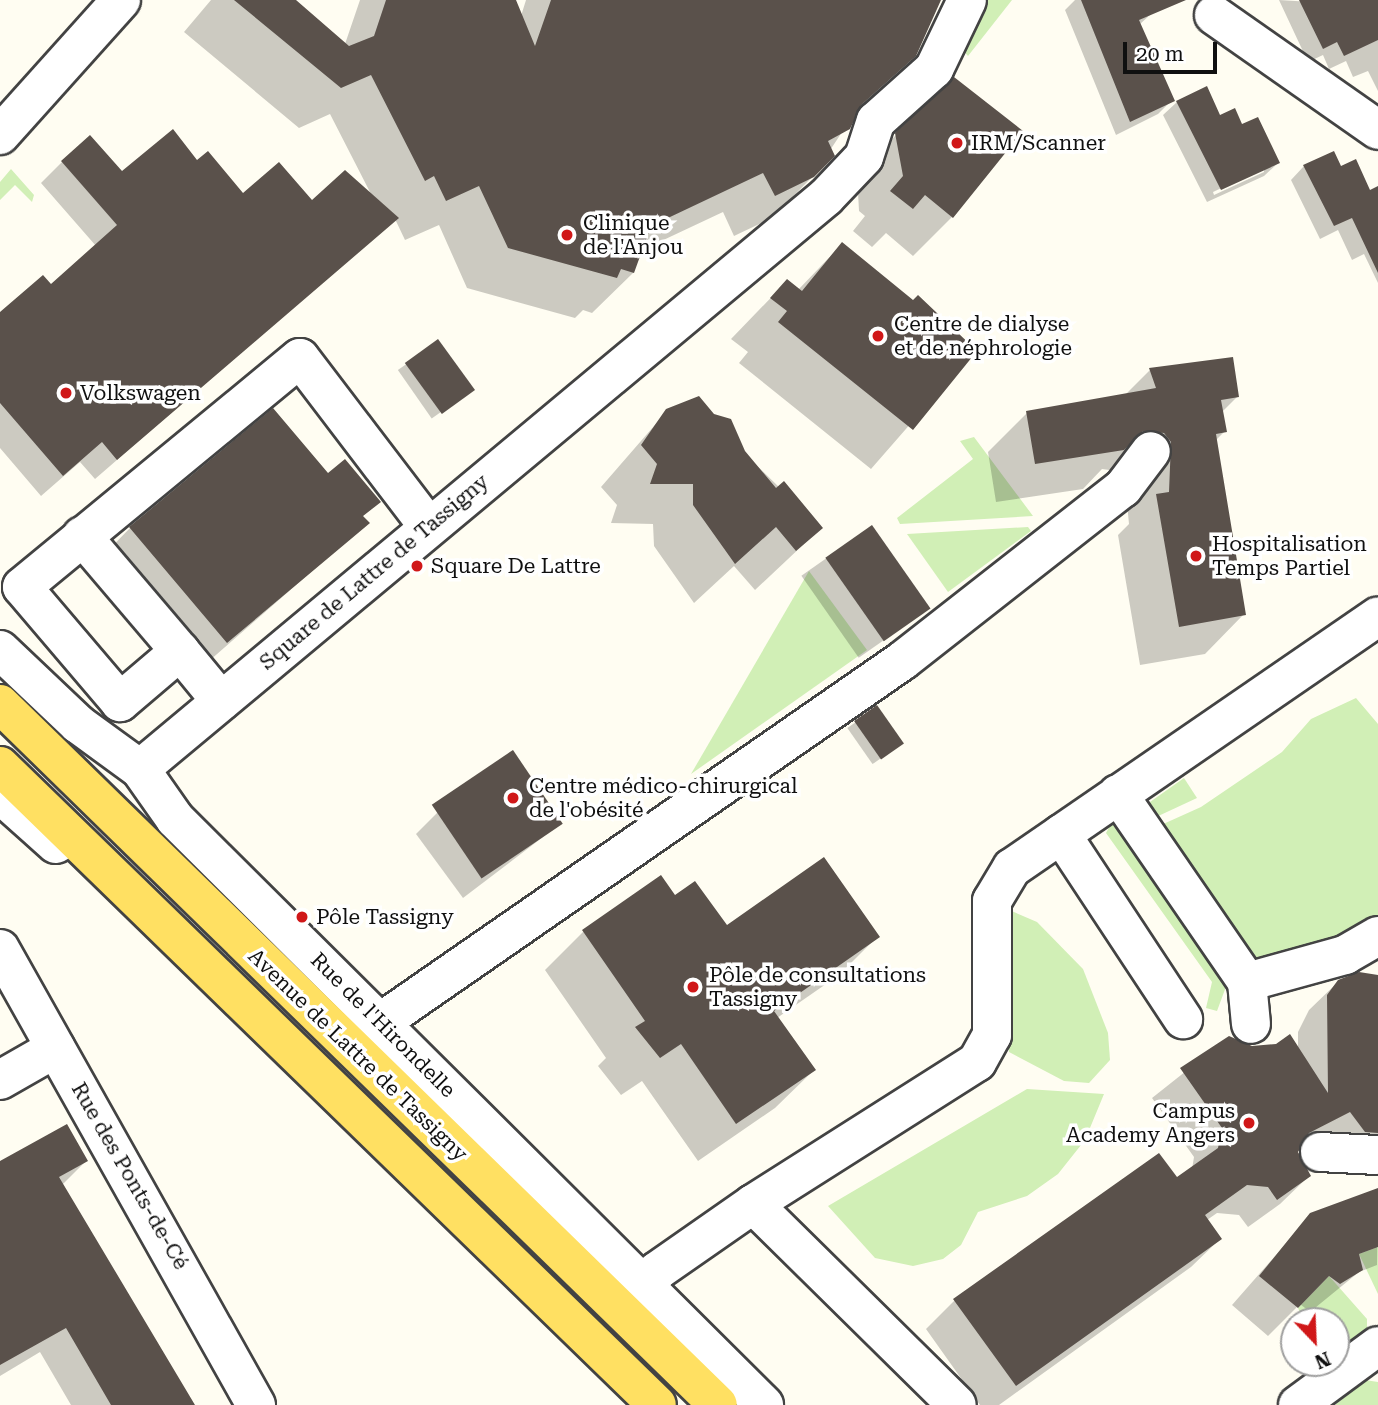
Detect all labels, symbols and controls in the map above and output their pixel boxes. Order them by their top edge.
scale bar [1126,28,1220,72]
text: 20 m [1136,42,1184,66]
place label: IRM/Scanner [971,130,1106,156]
marker: IRM/Scanner [949,135,965,151]
place label: Clinique de l'Anjou [583,210,683,260]
marker: Clinique de l'Anjou [557,225,577,245]
place label: Centre de dialyse et de néphrologie [894,311,1072,361]
marker: Centre de dialyse et de néphrologie [868,326,888,346]
place label: Volkswagen [80,380,201,406]
marker: Volkswagen [58,385,74,401]
street label: Square de Lattre de Tassigny [254,469,494,675]
place label: Hospitalisation Temps Partiel [1212,531,1367,581]
marker: Hospitalisation Temps Partiel [1186,546,1206,566]
place label: Square De Lattre [431,553,601,579]
marker: Square De Lattre [409,558,425,574]
place label: Centre médico-chirurgical de l'obésité [529,773,797,823]
marker: Centre médico-chirurgical de l'obésité [503,788,523,808]
place label: Pôle Tassigny [316,904,454,930]
marker: Pôle Tassigny [294,909,310,925]
street label: Avenue de Lattre de Tassigny [243,943,473,1167]
street label: Rue de l'Hirondelle [305,947,461,1103]
place label: Pôle de consultations Tassigny [709,962,926,1012]
marker: Pôle de consultations Tassigny [683,977,703,997]
street label: Rue des Ponts-de-Cé [66,1078,194,1274]
place label: Campus Academy Angers [1066,1098,1235,1148]
marker: Campus Academy Angers [1241,1115,1257,1131]
north arrow [1280,1307,1350,1377]
text: N [1311,1347,1334,1373]

